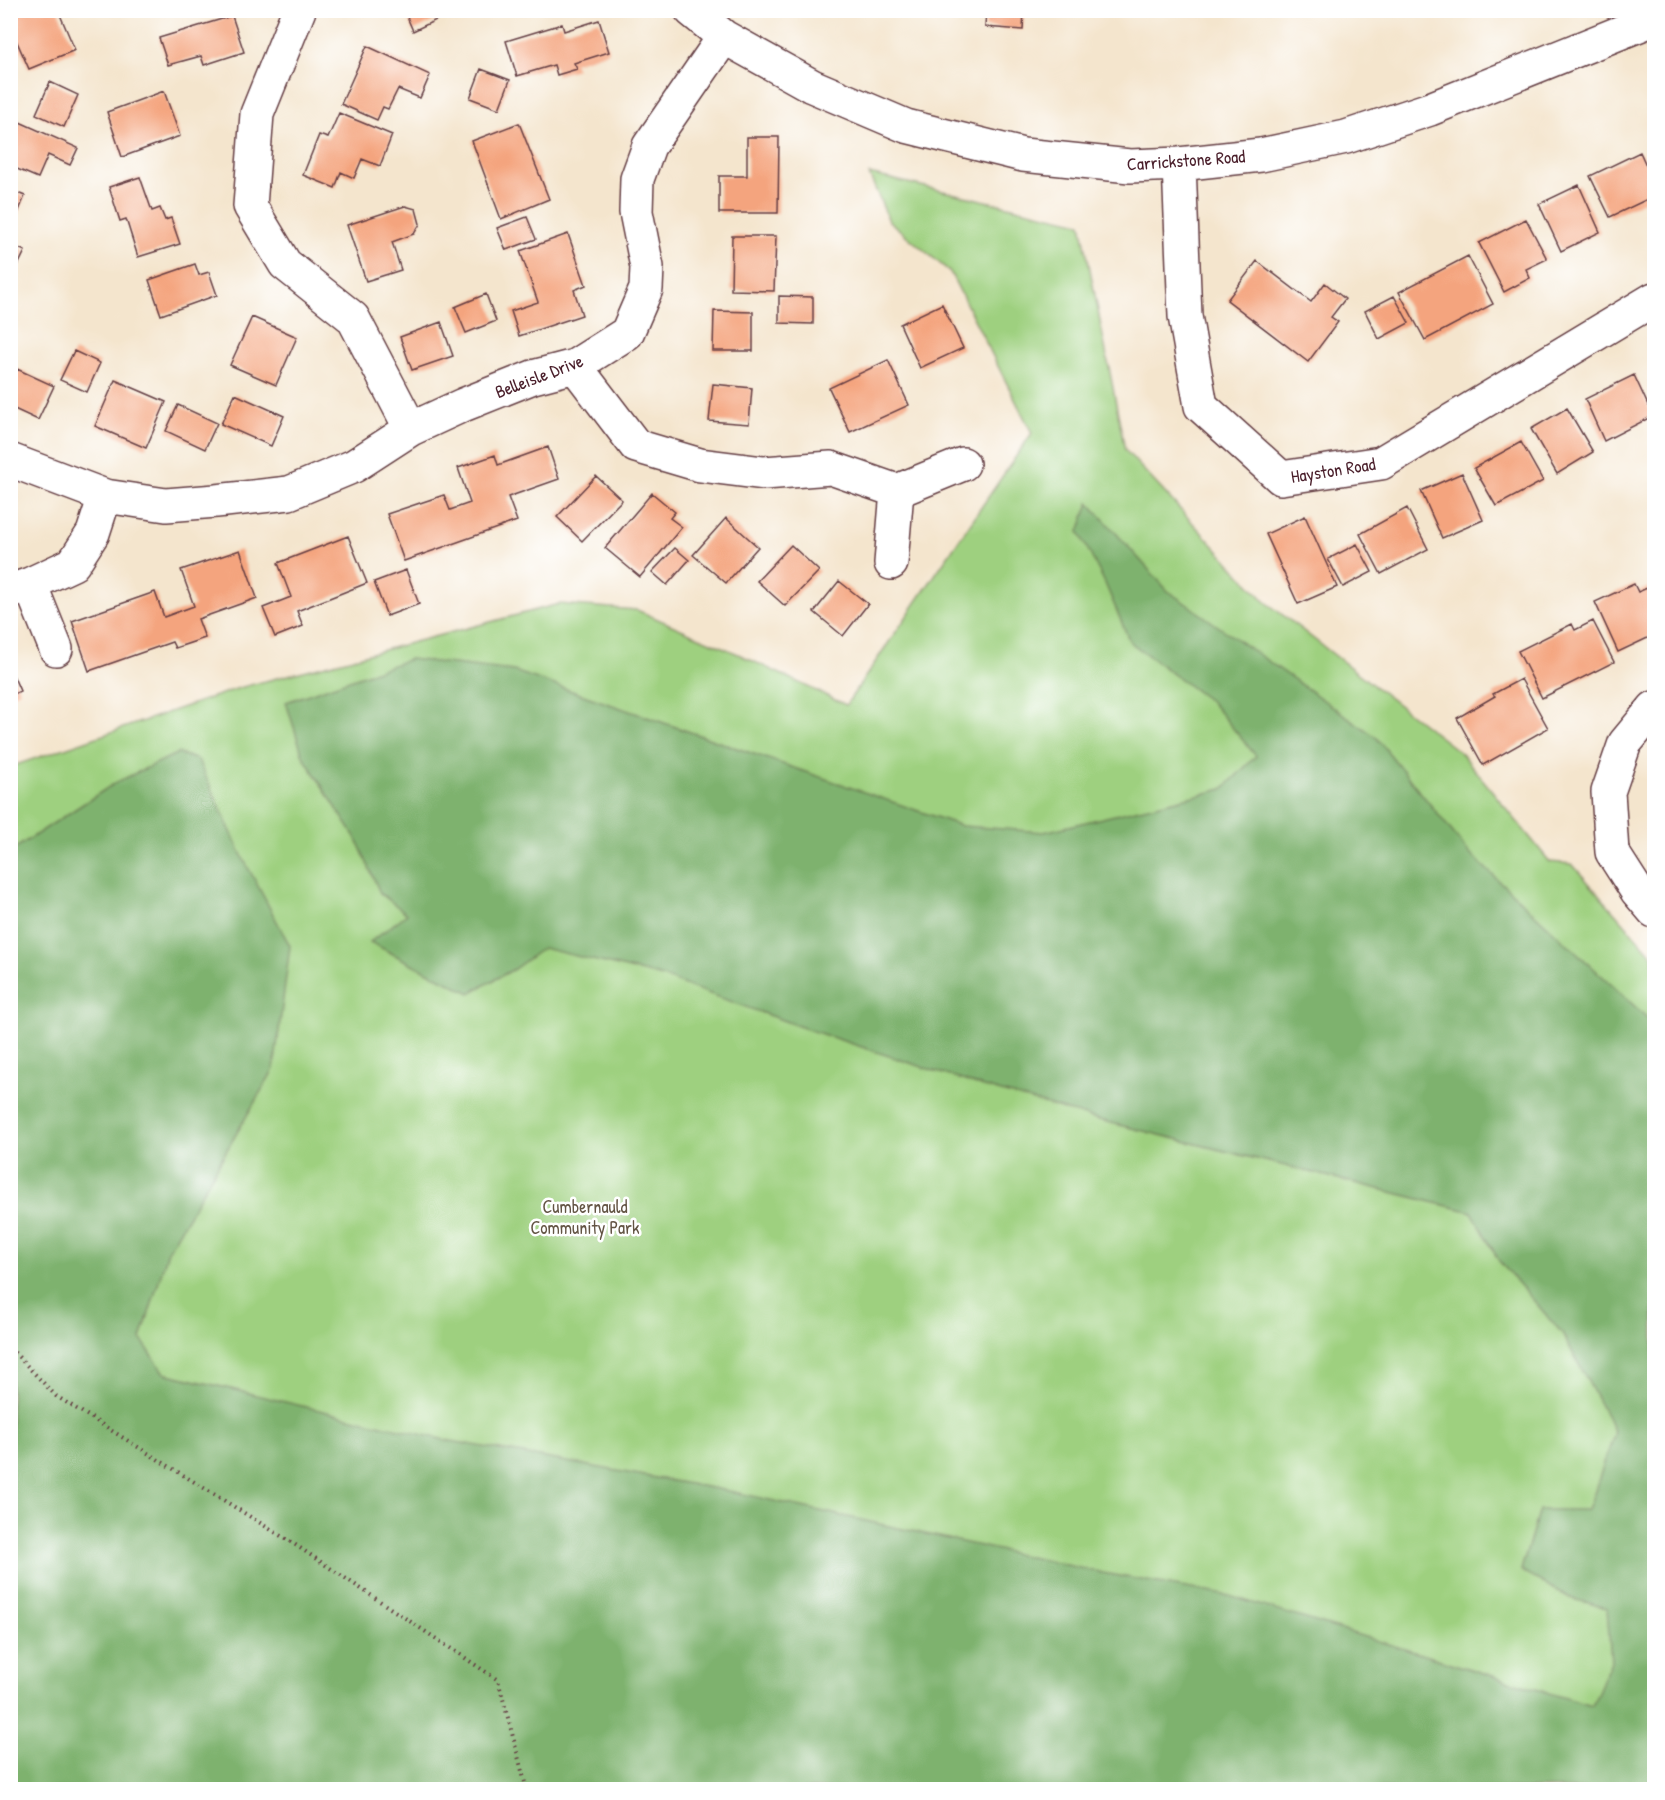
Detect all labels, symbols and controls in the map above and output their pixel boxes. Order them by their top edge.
street label: Carrickstone Road [1126,143,1246,177]
street label: Belleisle Drive [492,348,586,404]
street label: Hayston Road [1289,451,1377,489]
park label: Cumbernauld Community Park [530,1194,640,1240]

